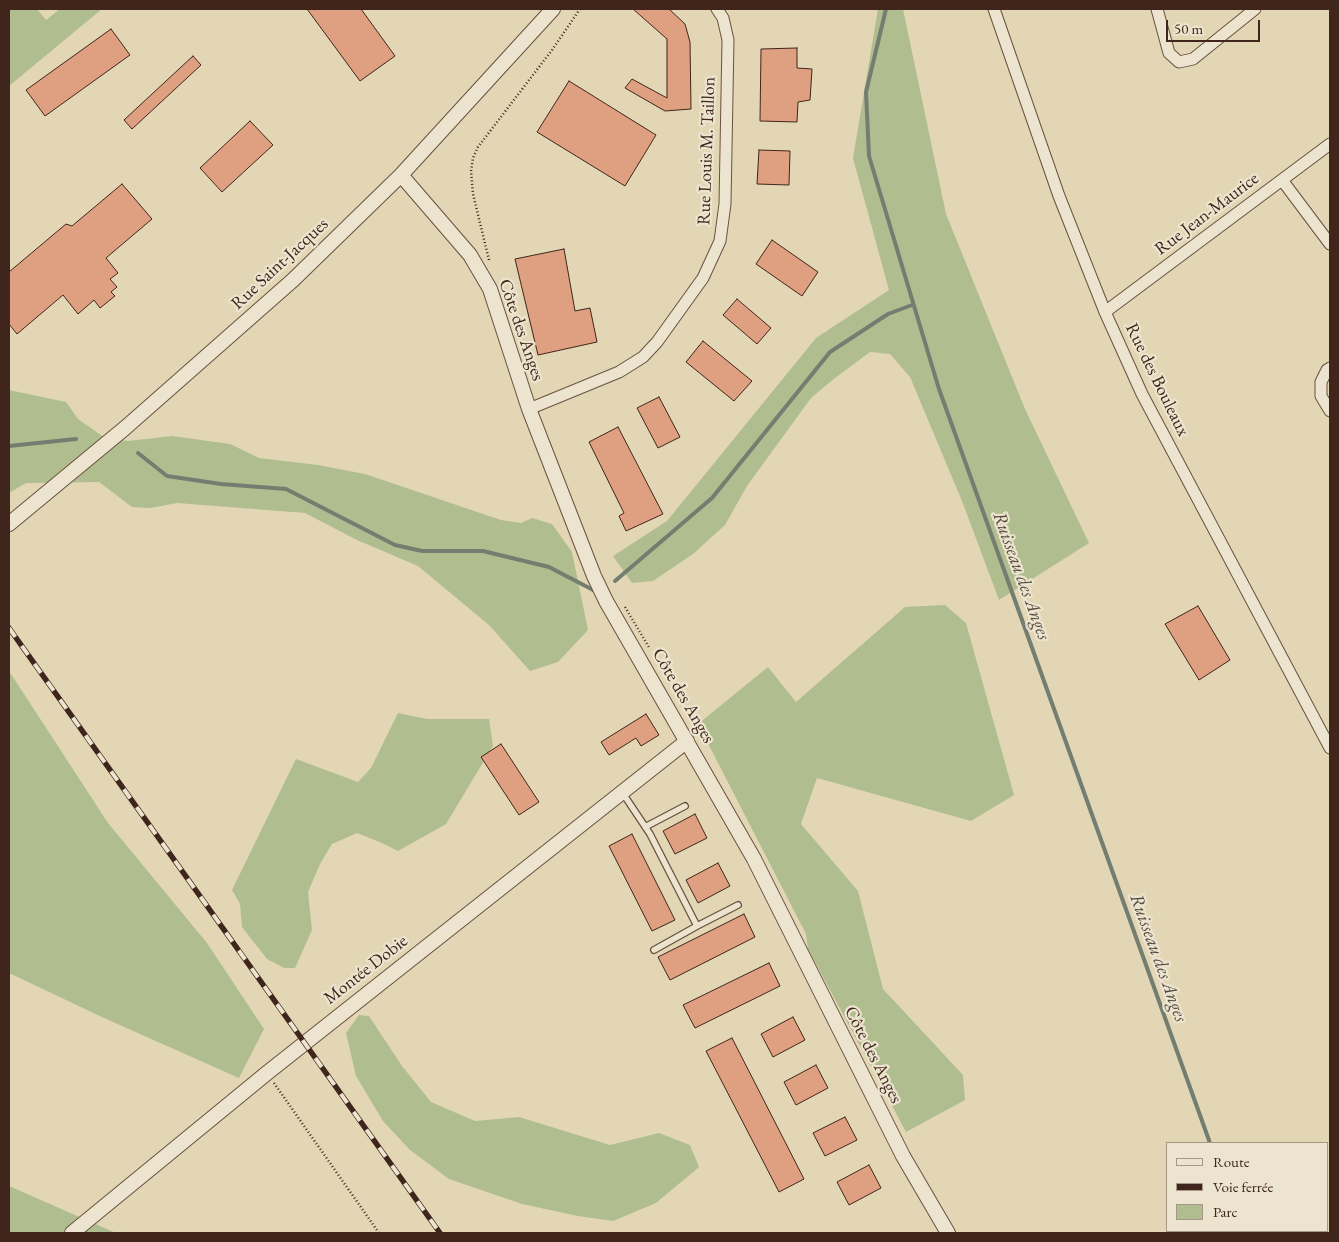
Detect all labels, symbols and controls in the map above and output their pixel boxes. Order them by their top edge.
scale bar [1169,10,1263,42]
text: 50 m [1174,19,1203,38]
street label: Rue Louis M. Taillon [694,76,720,226]
street label: Rue Jean-Maurice [1151,168,1263,260]
street label: Rue Saint-Jacques [227,213,333,315]
street label: Côte des Anges [494,276,548,384]
street label: Rue des Bouleaux [1120,320,1194,440]
water label: Ruisseau des Anges [987,509,1055,643]
street label: Côte des Anges [647,645,719,747]
water label: Ruisseau des Anges [1124,891,1192,1025]
street label: Montée Dobie [320,931,412,1009]
street label: Côte des Anges [839,1003,907,1107]
legend [1166,1142,1329,1232]
text: Route [1213,1152,1250,1171]
text: Voie ferrée [1213,1177,1273,1196]
text: Parc [1213,1202,1238,1221]

